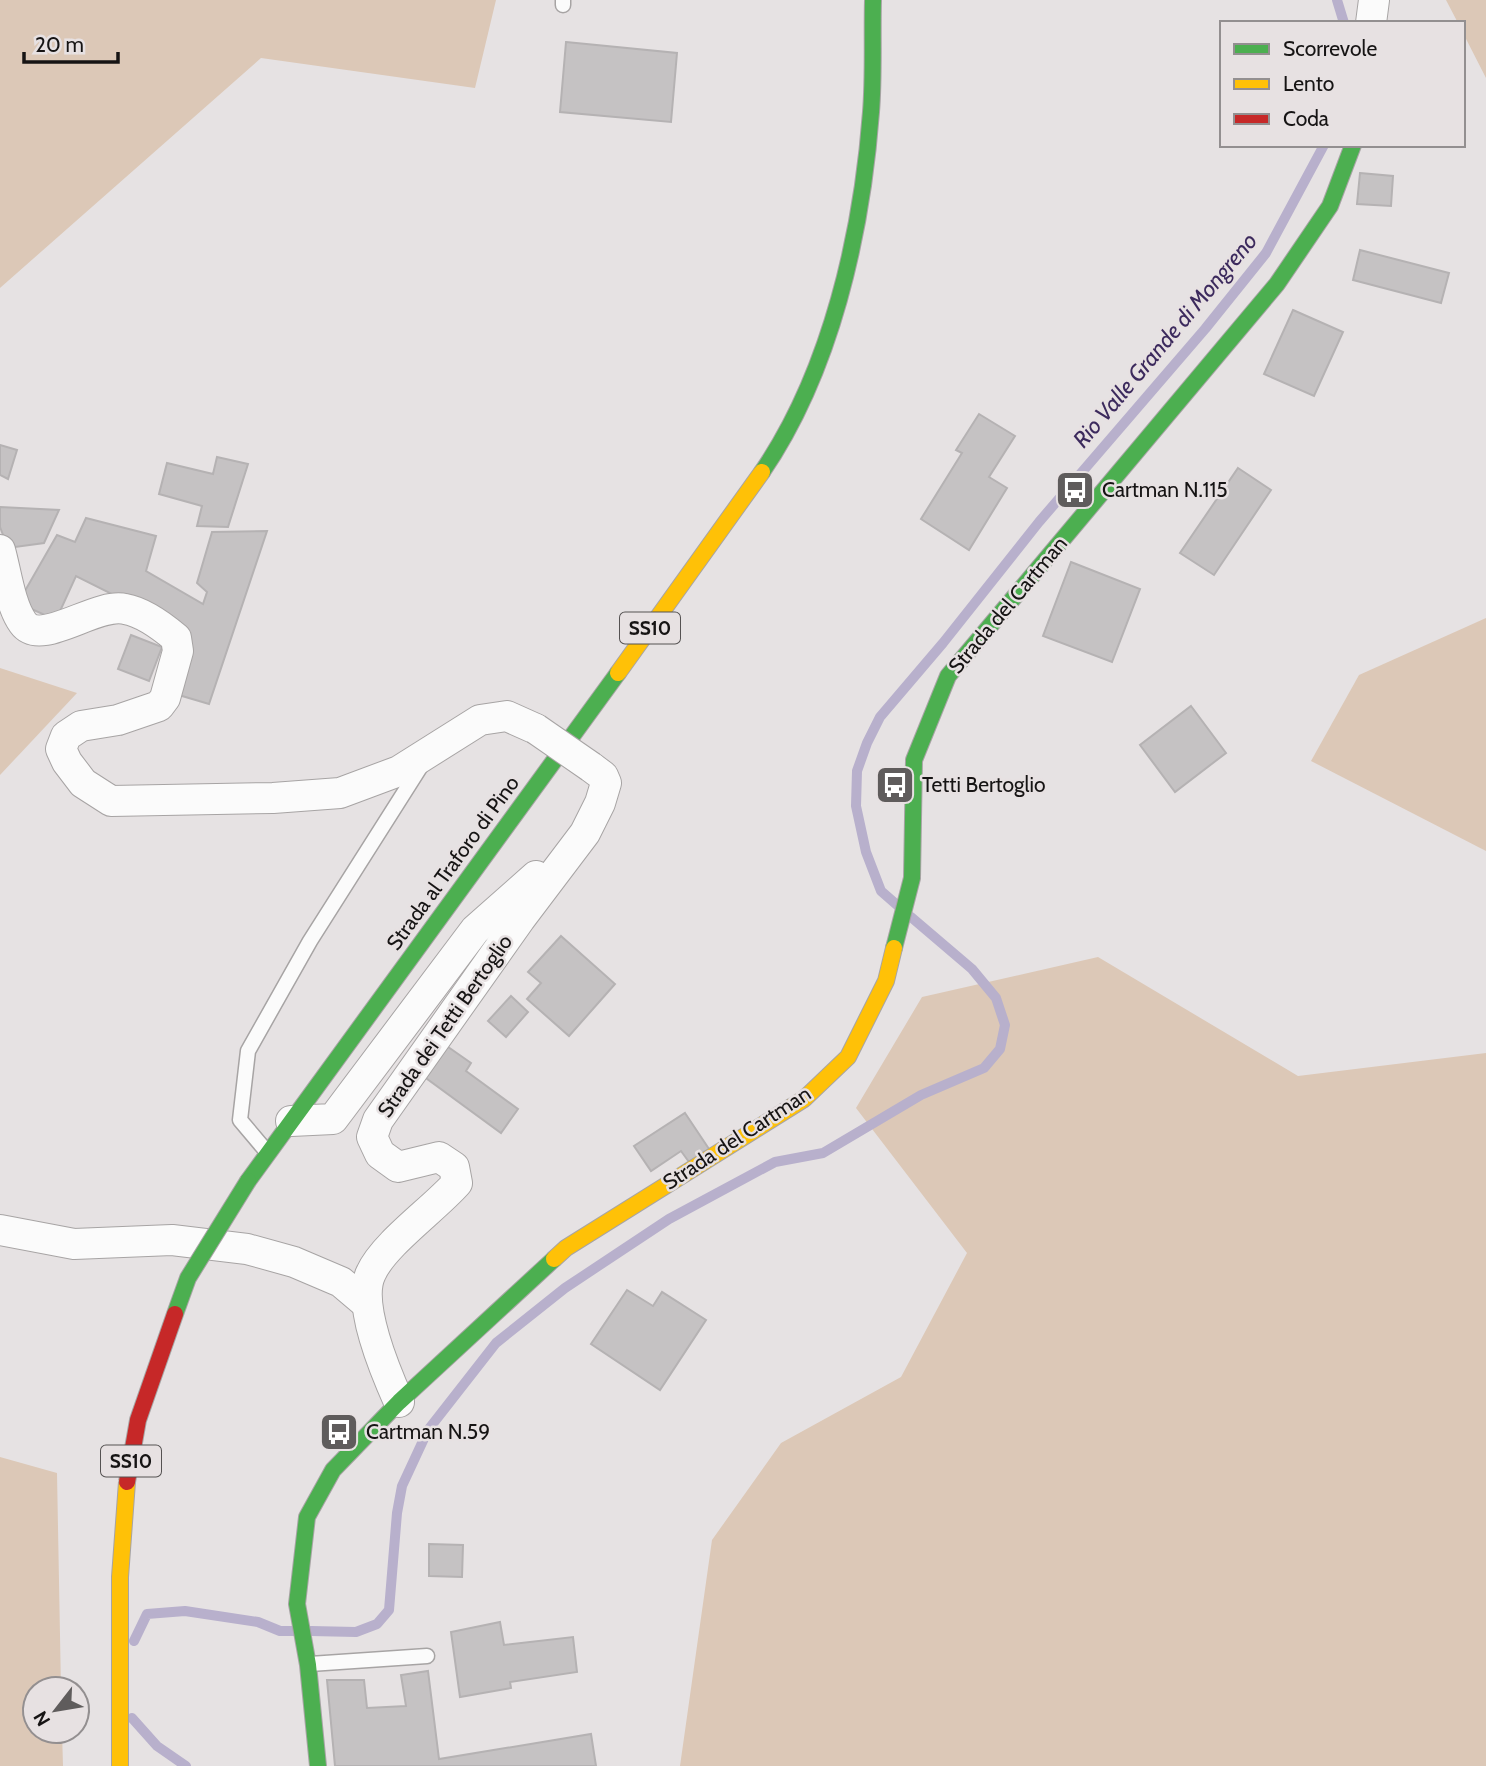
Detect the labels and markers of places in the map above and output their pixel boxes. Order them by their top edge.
bus stop icon: Cartman N.115 [1054,469,1096,511]
place label: Cartman N.115 [1102,477,1228,502]
bus stop icon: Tetti Bertoglio [874,764,916,806]
place label: Tetti Bertoglio [922,772,1046,797]
bus stop icon: Cartman N.59 [318,1411,360,1453]
place label: Cartman N.59 [366,1419,490,1444]

